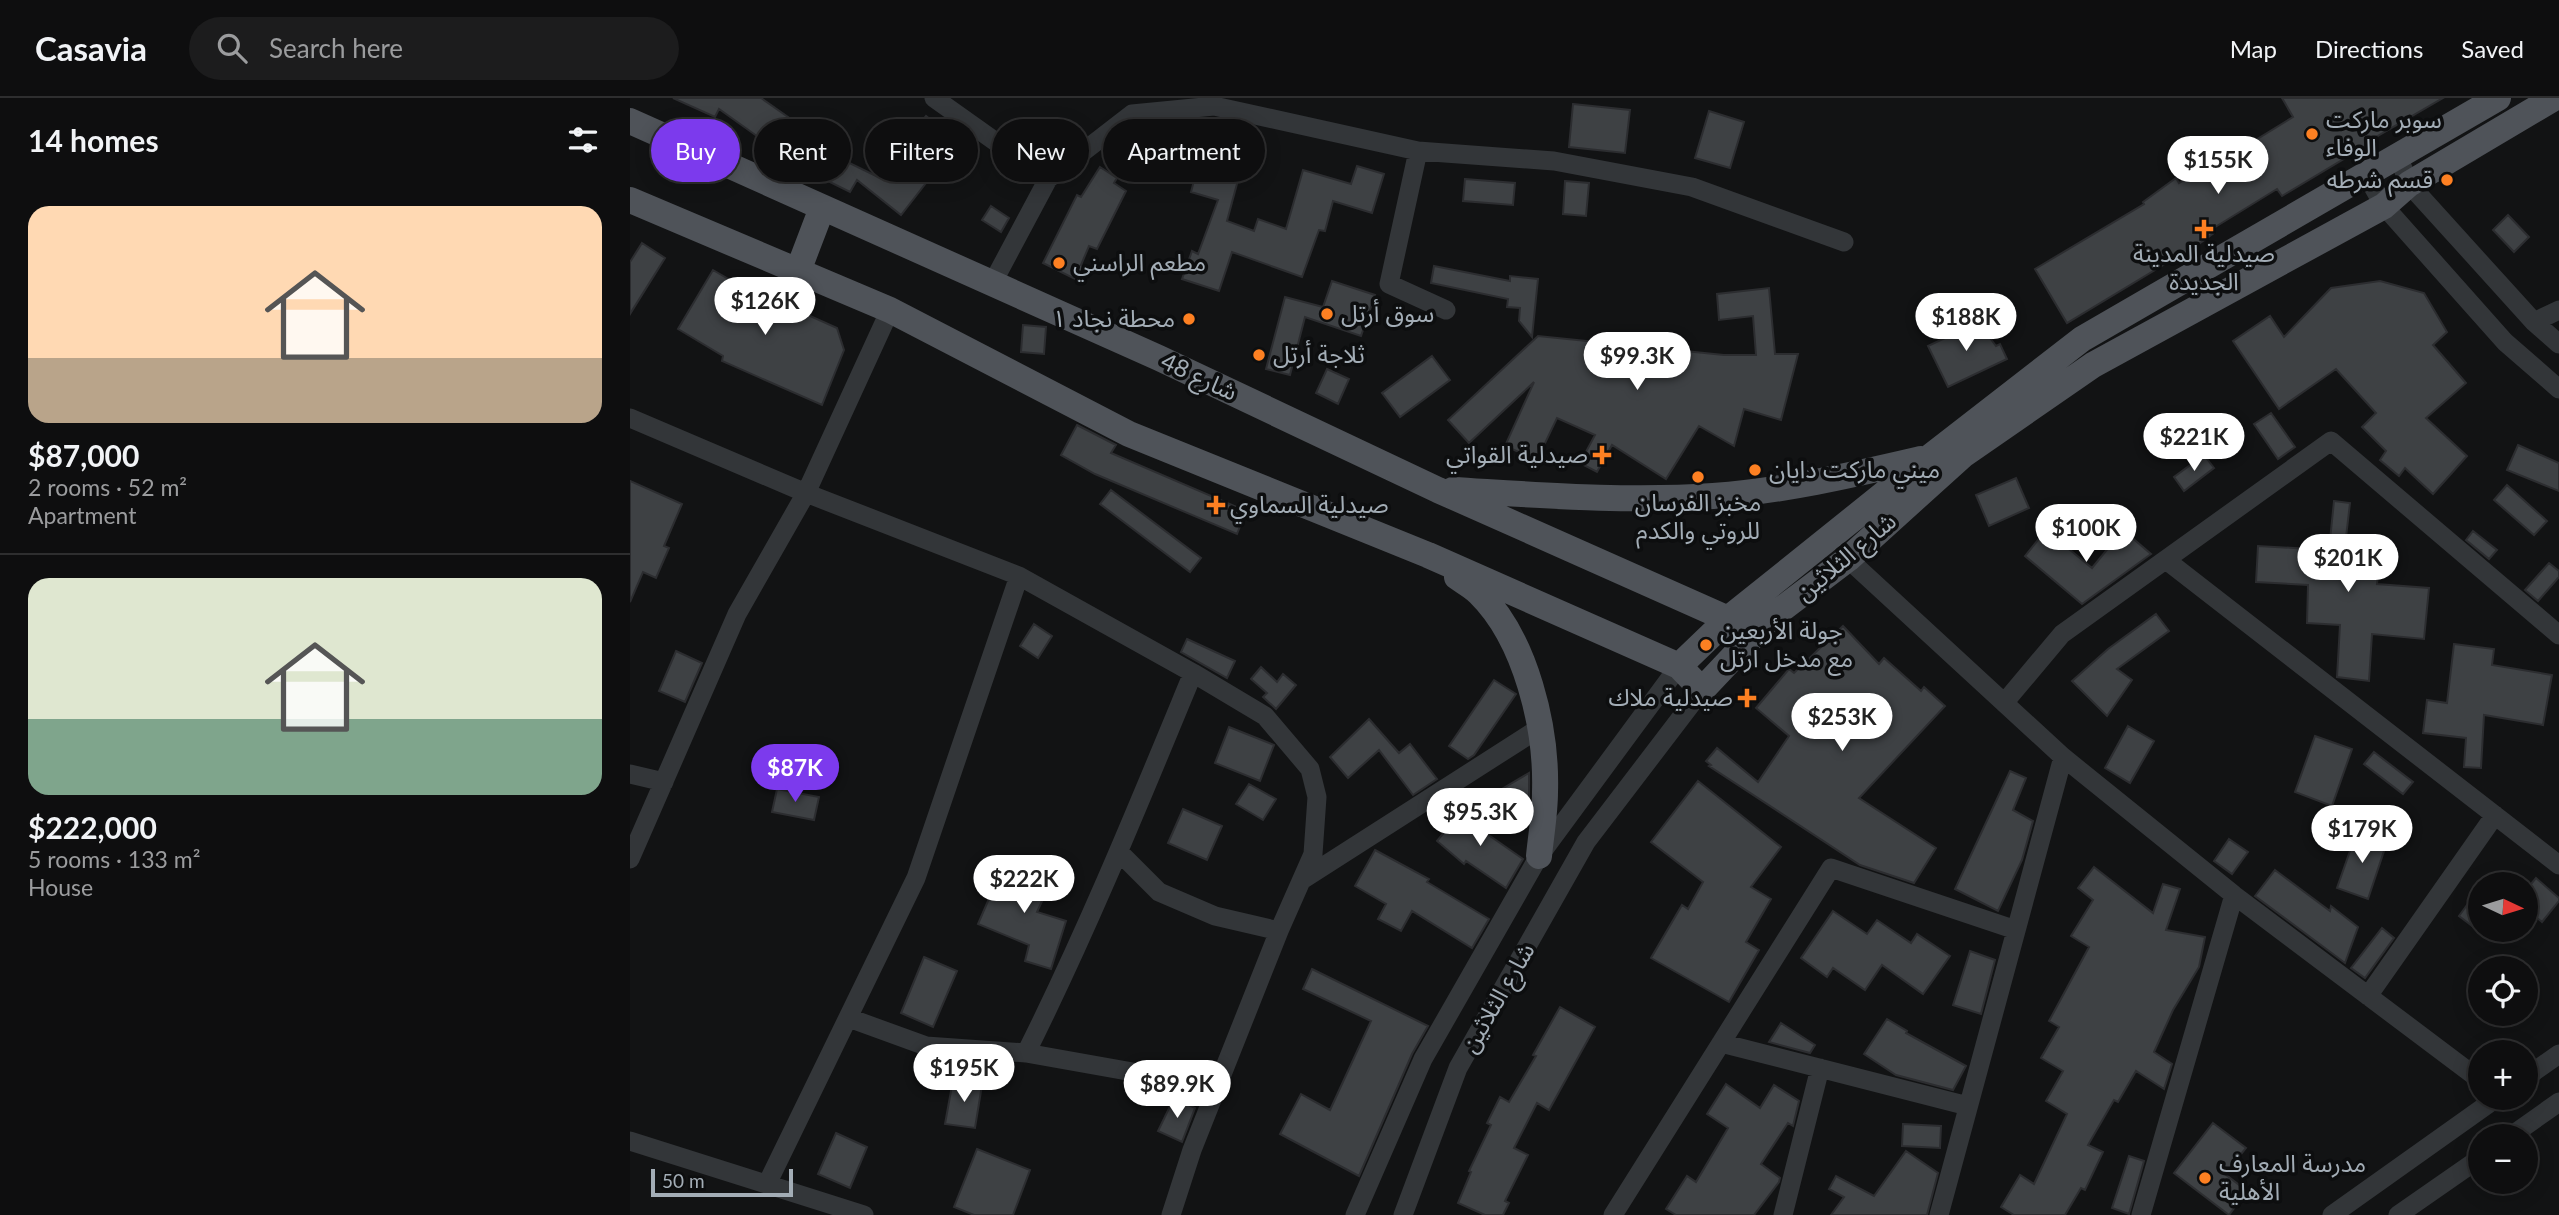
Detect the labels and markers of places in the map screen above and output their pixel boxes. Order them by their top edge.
place label: سوبر ماركت الوفاء [2326,104,2442,162]
marker: سوبر ماركت الوفاء [2304,126,2320,142]
pin: $155K [2169,136,2267,196]
place label: قسم شرطه [2327,164,2433,197]
marker: قسم شرطه [2439,172,2455,188]
marker: صيدلية المدينة الجديدة [2196,221,2212,237]
place label: صيدلية المدينة الجديدة [2133,238,2275,295]
place label: مطعم الراسني [1073,247,1206,282]
marker: مطعم الراسني [1051,255,1067,271]
pin: $126K [716,278,814,337]
pin: $188K [1917,294,2015,353]
place label: سوق أرتل [1341,298,1434,328]
place label: محطة نجاد ١ [1052,303,1175,332]
marker: سوق أرتل [1319,306,1335,322]
marker: محطة نجاد ١ [1181,311,1197,327]
pin: $99.3K [1580,332,1694,392]
place label: ثلاجة أرتل [1273,339,1365,369]
marker: ثلاجة أرتل [1251,347,1267,363]
pin: $221K [2145,414,2243,473]
place label: صيدلية القواتي [1446,439,1588,474]
marker: صيدلية القواتي [1594,447,1610,463]
place label: ميني ماركت دايان [1769,454,1940,489]
marker: ميني ماركت دايان [1747,462,1763,478]
marker: مخبز الفرسان للروتي والكدم [1690,469,1706,485]
place label: مخبز الفرسان للروتي والكدم [1635,487,1761,550]
place label: صيدلية السماوي [1230,489,1389,524]
marker: صيدلية السماوي [1208,497,1224,513]
pin: $100K [2037,504,2135,564]
pin: $201K [2299,534,2397,594]
place label: جولة الأربعين مع مدخل ارتل [1720,615,1853,676]
marker: جولة الأربعين مع مدخل ارتل [1698,637,1714,653]
place label: صيدلية ملاك [1608,682,1733,711]
marker: صيدلية ملاك [1739,690,1755,706]
pin: $253K [1793,694,1891,753]
pin: $87K [754,744,836,804]
pin: $95.3K [1423,788,1537,848]
pin: $179K [2313,806,2411,865]
pin: $222K [975,856,1073,915]
pin: $195K [915,1044,1013,1104]
pin: $89.9K [1120,1060,1234,1120]
place label: مدرسة المعارف الأهلية [2219,1148,2366,1205]
marker: مدرسة المعارف الأهلية [2197,1170,2213,1186]

